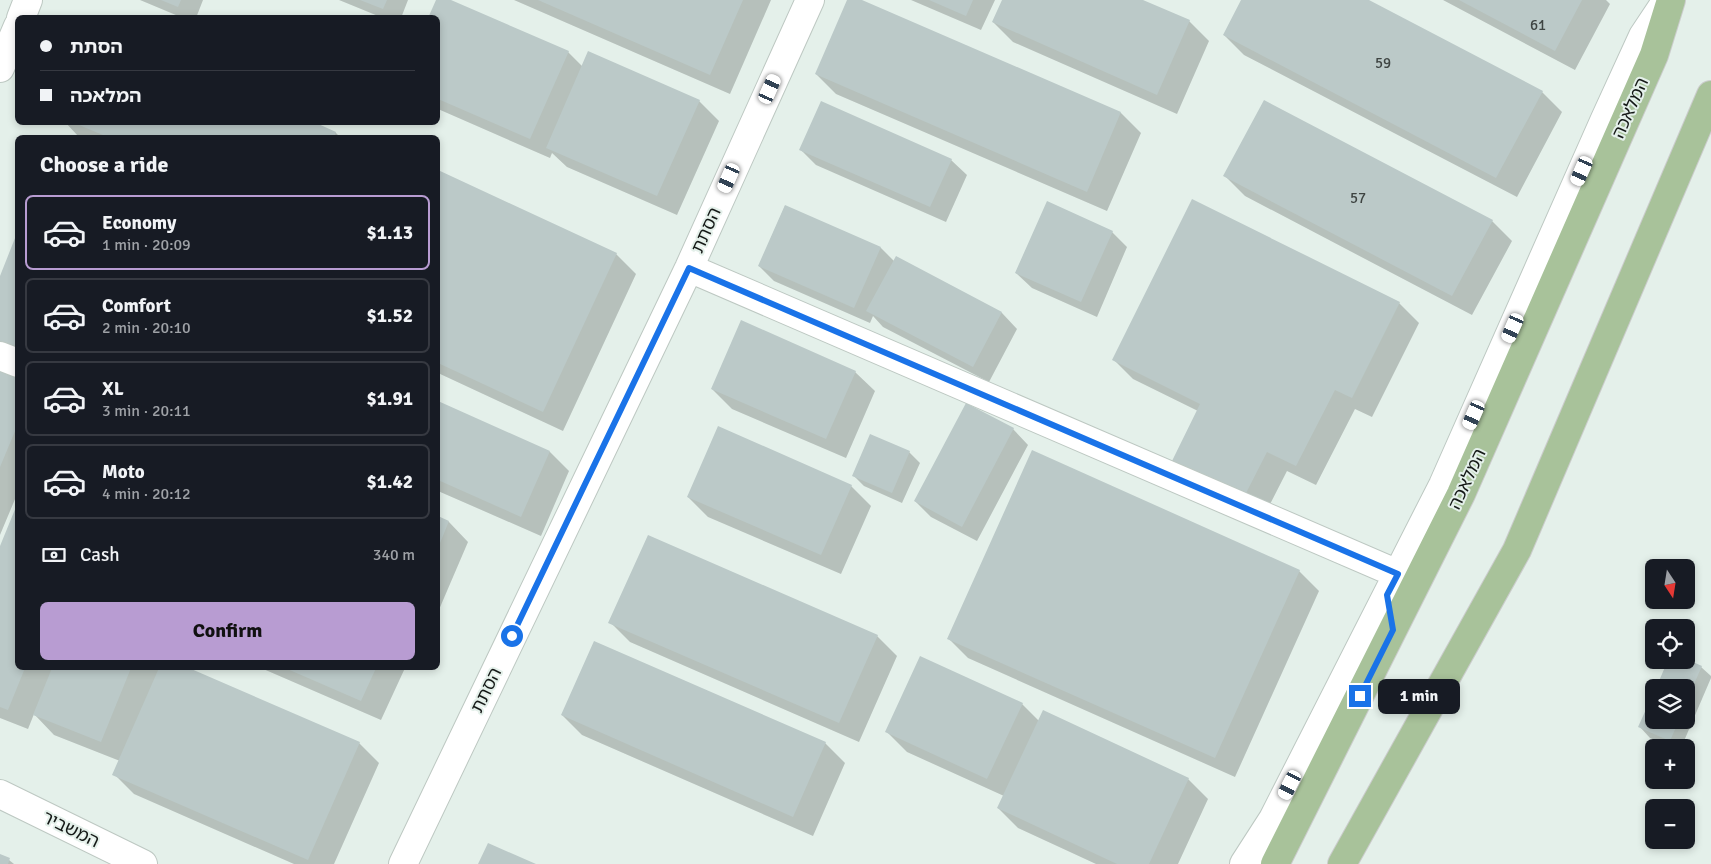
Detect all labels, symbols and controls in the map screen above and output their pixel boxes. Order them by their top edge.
house number: 61 [1530,16,1546,34]
text: הסתת [70,35,123,59]
house number: 59 [1375,54,1391,72]
car [757,72,782,106]
street label: המלאכה [1607,74,1653,142]
text: המלאכה [70,84,142,108]
text: Choose a ride [40,151,168,178]
car [1569,154,1594,188]
car [716,161,741,195]
house number: 57 [1350,189,1366,207]
street label: הסתת [686,204,726,256]
icon: car [42,210,87,255]
text: Economy [102,211,176,235]
text: $1.13 [367,221,413,245]
text: 1 min · 20:09 [102,235,191,255]
icon: car [42,293,87,338]
text: Comfort [102,294,171,318]
text: $1.52 [367,304,413,328]
car [1500,311,1525,345]
text: 2 min · 20:10 [102,318,191,338]
icon: car [42,376,87,421]
text: XL [102,377,124,401]
text: $1.91 [367,387,413,411]
car [1461,398,1486,432]
text: 3 min · 20:11 [102,401,191,421]
street label: המלאכה [1443,445,1491,513]
icon: car [42,459,87,504]
text: Moto [102,460,145,484]
text: $1.42 [367,470,413,494]
text: 4 min · 20:12 [102,484,191,504]
icon: cash [40,541,68,569]
text: Cash [80,543,120,567]
text: 340 m [373,545,415,565]
north arrow [1645,559,1695,609]
map controls [1645,559,1695,849]
button: Confirm [40,602,415,660]
button: locate [1645,619,1695,669]
route start [501,625,523,647]
street label: הסתת [466,664,506,716]
callout: 1 min [1378,678,1460,714]
button: layers [1645,679,1695,729]
route end [1349,685,1371,707]
text: 1 min [1400,686,1438,706]
button: + [1645,739,1695,789]
car [1276,768,1303,802]
button: − [1645,799,1695,849]
street label: המשביר [39,806,103,852]

